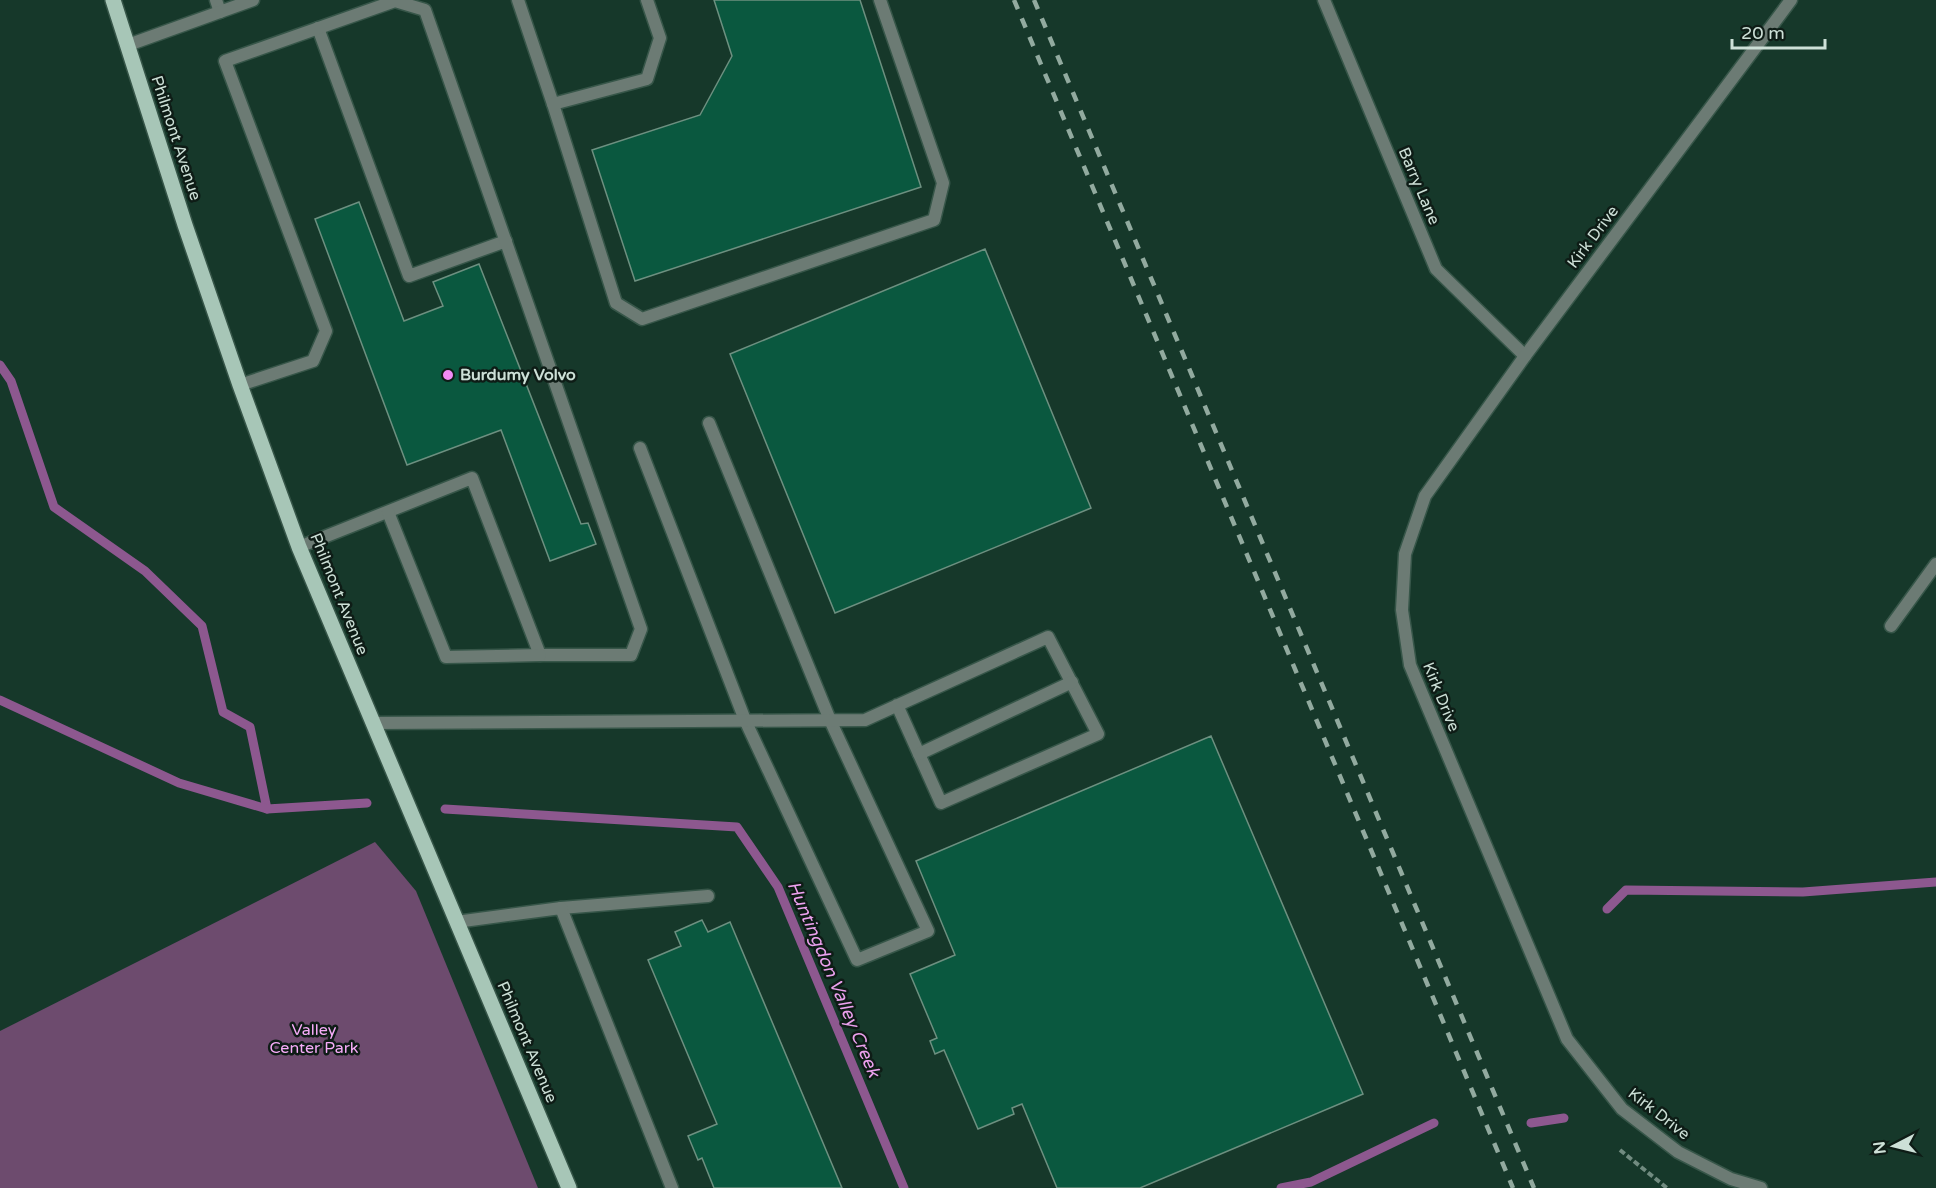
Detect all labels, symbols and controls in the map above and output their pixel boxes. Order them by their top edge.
scale bar [1732,12,1825,50]
text: 20 m [1741,22,1785,44]
street label: Philmont Avenue [146,73,206,203]
street label: Barry Lane [1394,144,1444,228]
street label: Kirk Drive [1563,202,1623,272]
place label: Burdumy Volvo [460,365,576,385]
marker: Burdumy Volvo [441,368,455,382]
street label: Philmont Avenue [305,530,373,658]
street label: Kirk Drive [1418,659,1464,735]
water label: Huntingdon Valley Creek [783,878,886,1081]
street label: Philmont Avenue [492,978,562,1106]
park label: Valley Center Park [270,1020,359,1058]
street label: Kirk Drive [1624,1084,1694,1144]
north arrow [1864,1116,1924,1176]
text: N [1869,1140,1891,1155]

